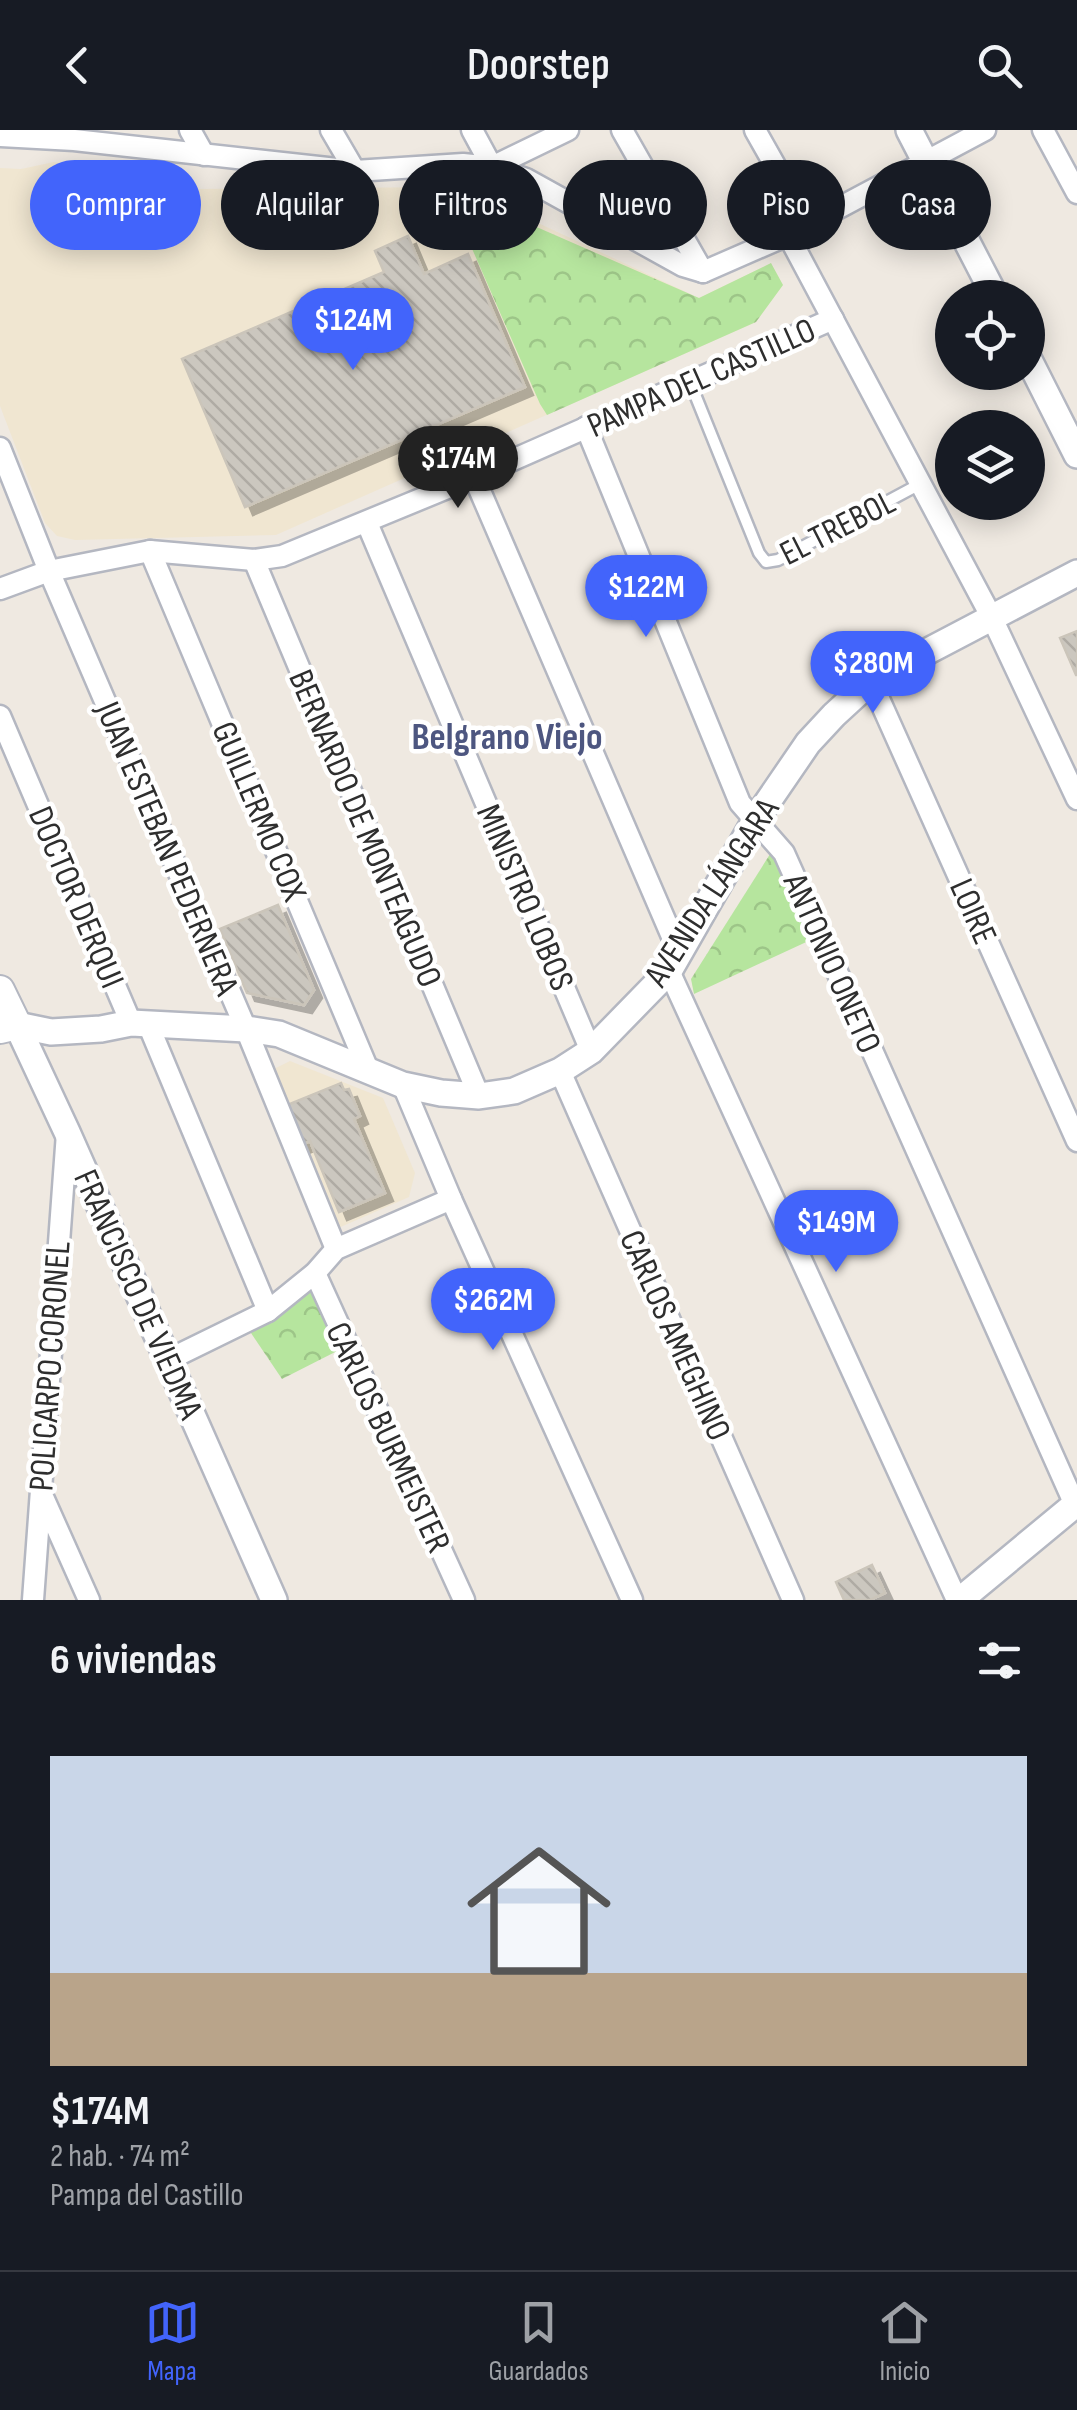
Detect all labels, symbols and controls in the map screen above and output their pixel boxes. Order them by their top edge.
icon: back [50,38,105,93]
text: Doorstep [467,38,610,93]
icon: search [972,38,1027,93]
chip: Comprar [30,160,201,250]
chip: Alquilar [221,160,379,250]
chip: Filtros [399,160,543,250]
chip: Nuevo [563,160,707,250]
chip: Piso [727,160,845,250]
chip: Casa [865,160,991,250]
map controls [935,280,1045,520]
button: locate [935,280,1045,390]
pin: $124M [283,288,423,373]
text: $124M [314,301,392,340]
street label: PAMPA DEL CASTILLO [581,309,822,448]
button: layers [935,410,1045,520]
pin: $174M [388,426,528,511]
text: $174M [420,439,496,478]
street label: EL TREBOL [773,481,903,576]
pin: $122M [576,555,716,640]
text: $122M [607,568,685,607]
pin: $280M [803,631,943,716]
text: $280M [833,644,913,683]
street label: BERNARDO DE MONTEAGUDO [278,663,451,994]
street label: JUAN ESTEBAN PEDERNERA [85,695,248,1003]
district label: Belgrano Viejo [412,715,602,760]
street label: GUILLERMO COX [202,716,316,908]
street label: AVENIDA LÁNGARA [635,790,790,996]
street label: MINISTRO LOBOS [466,798,583,997]
street label: DOCTOR DERQUI [18,800,133,995]
street label: ANTONIO ONETO [773,866,890,1060]
street label: LOIRE [939,872,1006,951]
street label: FRANCISCO DE VIEDMA [63,1163,212,1427]
pin: $149M [766,1190,906,1275]
text: $149M [796,1203,876,1242]
street label: CARLOS AMEGHINO [609,1224,740,1447]
street label: POLICARPO CORONEL [20,1240,81,1492]
pin: $262M [423,1268,563,1353]
text: $262M [453,1281,533,1320]
street label: CARLOS BURMEISTER [316,1316,460,1560]
icon: filters [972,1633,1027,1688]
text: 6 viviendas [50,1635,217,1686]
icon: home [449,1821,629,2001]
text: $174M [50,2086,150,2137]
text: 2 hab. · 74 m² [50,2137,190,2176]
text: Pampa del Castillo [50,2176,244,2215]
tab: Mapa [145,2295,200,2388]
tab: Guardados [489,2295,588,2388]
tab: Inicio [877,2295,932,2388]

